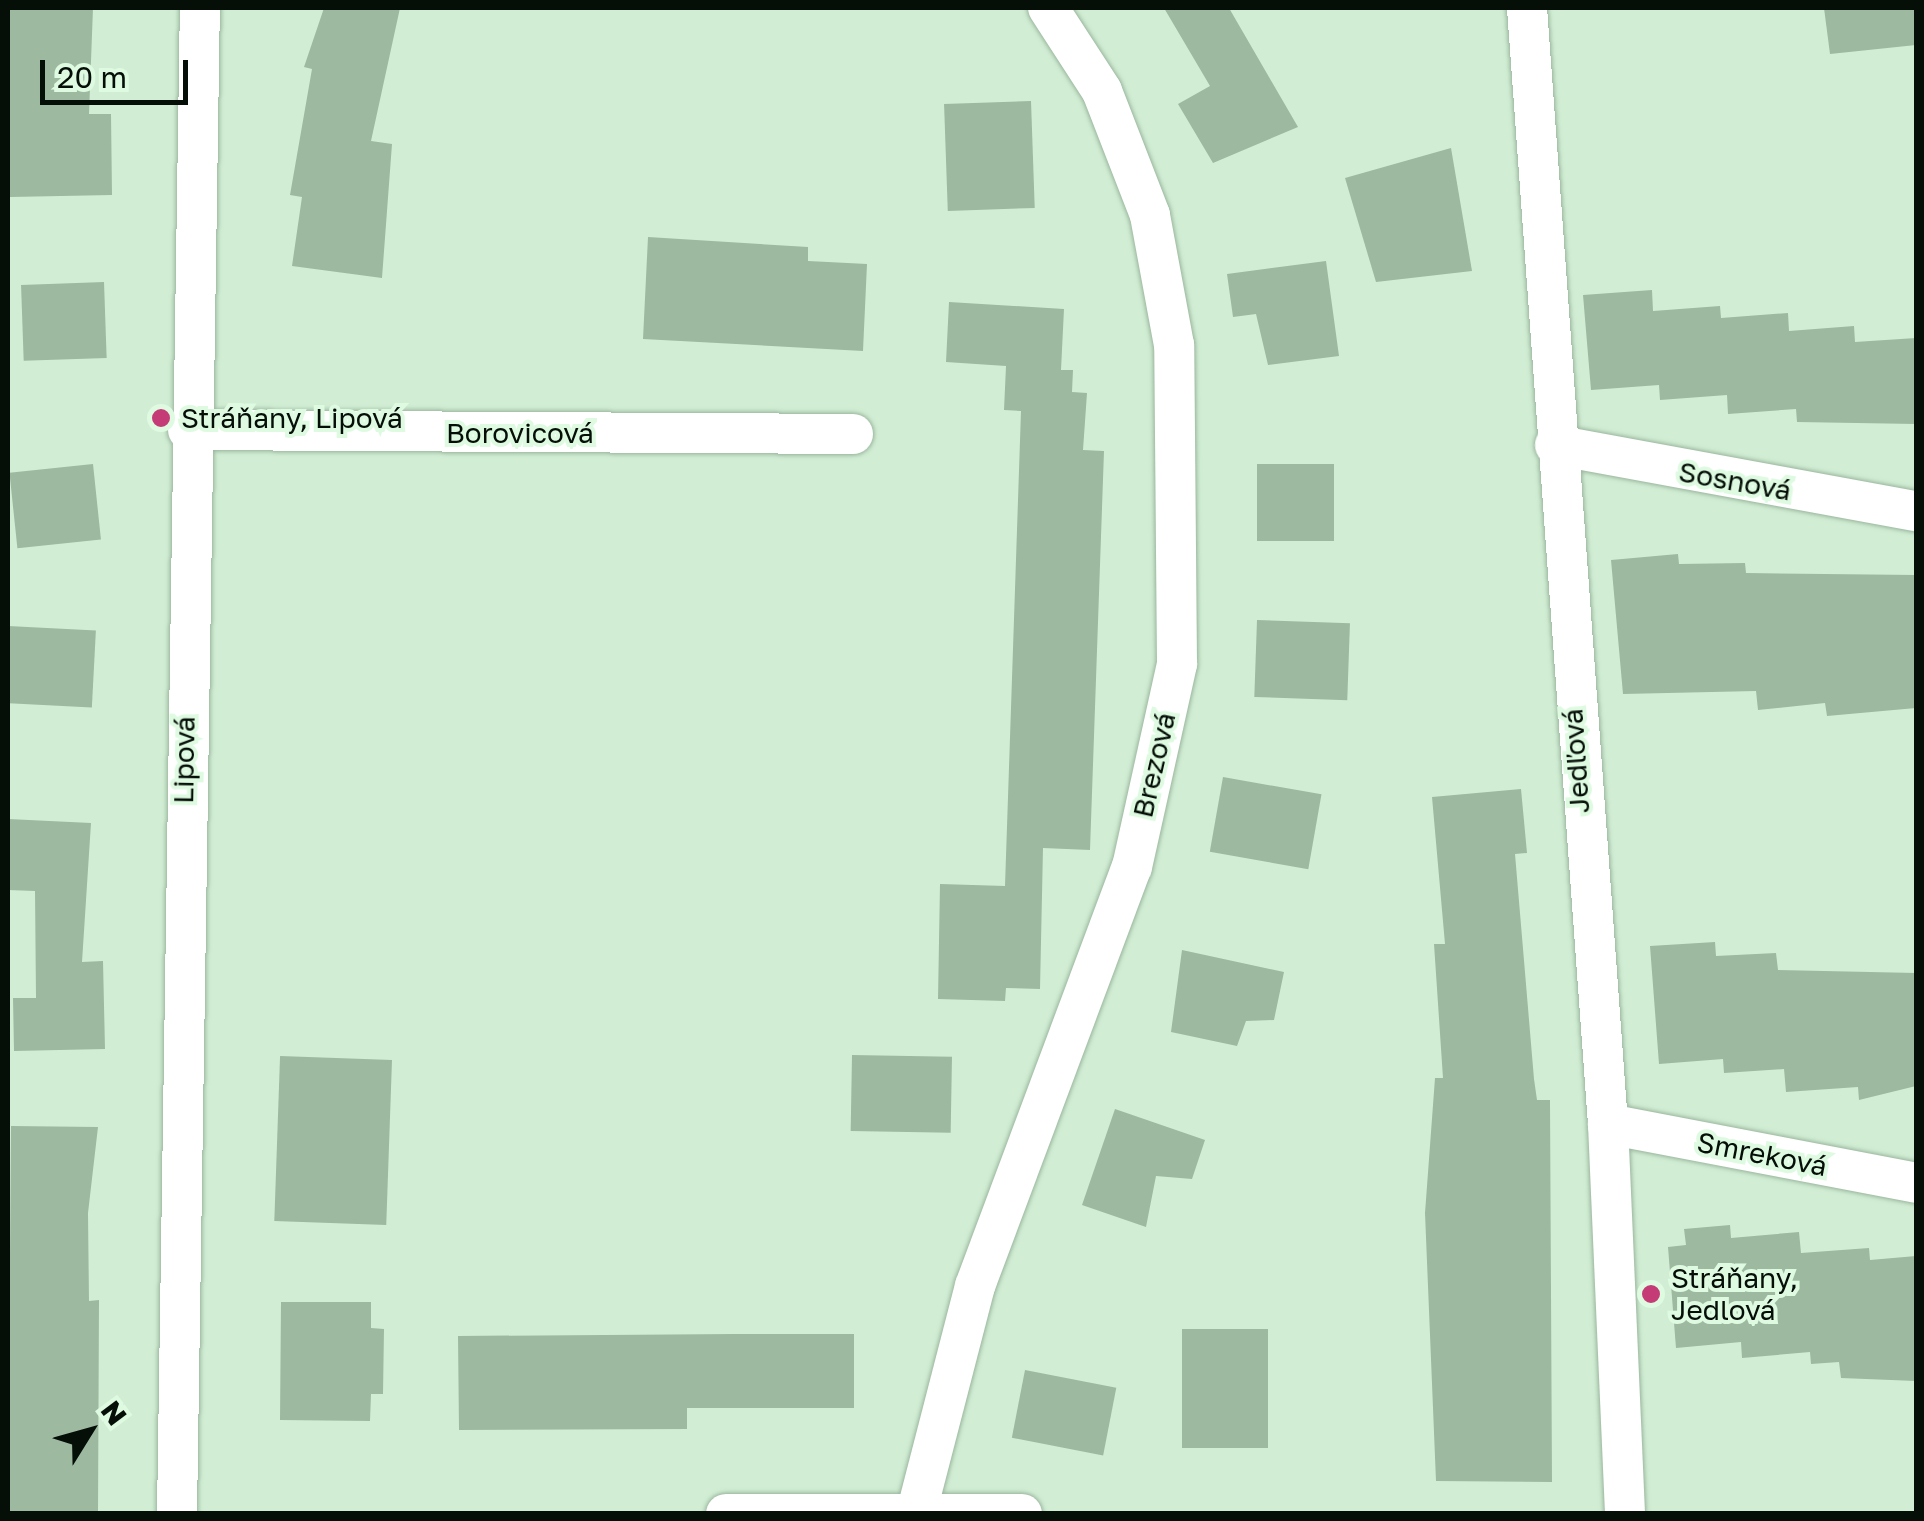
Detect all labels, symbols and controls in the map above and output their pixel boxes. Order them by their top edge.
scale bar [45,40,192,102]
text: 20 m [57,59,127,95]
place label: Stráňany, Lipová [181,401,403,435]
marker: Stráňany, Lipová [150,407,172,429]
street label: Borovicová [446,416,594,450]
street label: Sosnová [1676,455,1794,507]
street label: Jedľová [1556,708,1596,814]
street label: Brezová [1126,709,1182,821]
street label: Lipová [166,716,202,804]
street label: Smreková [1694,1125,1830,1183]
place label: Stráňany, Jedlová [1671,1261,1798,1327]
marker: Stráňany, Jedlová [1640,1283,1662,1305]
north arrow [40,1381,140,1481]
text: N [95,1394,134,1431]

